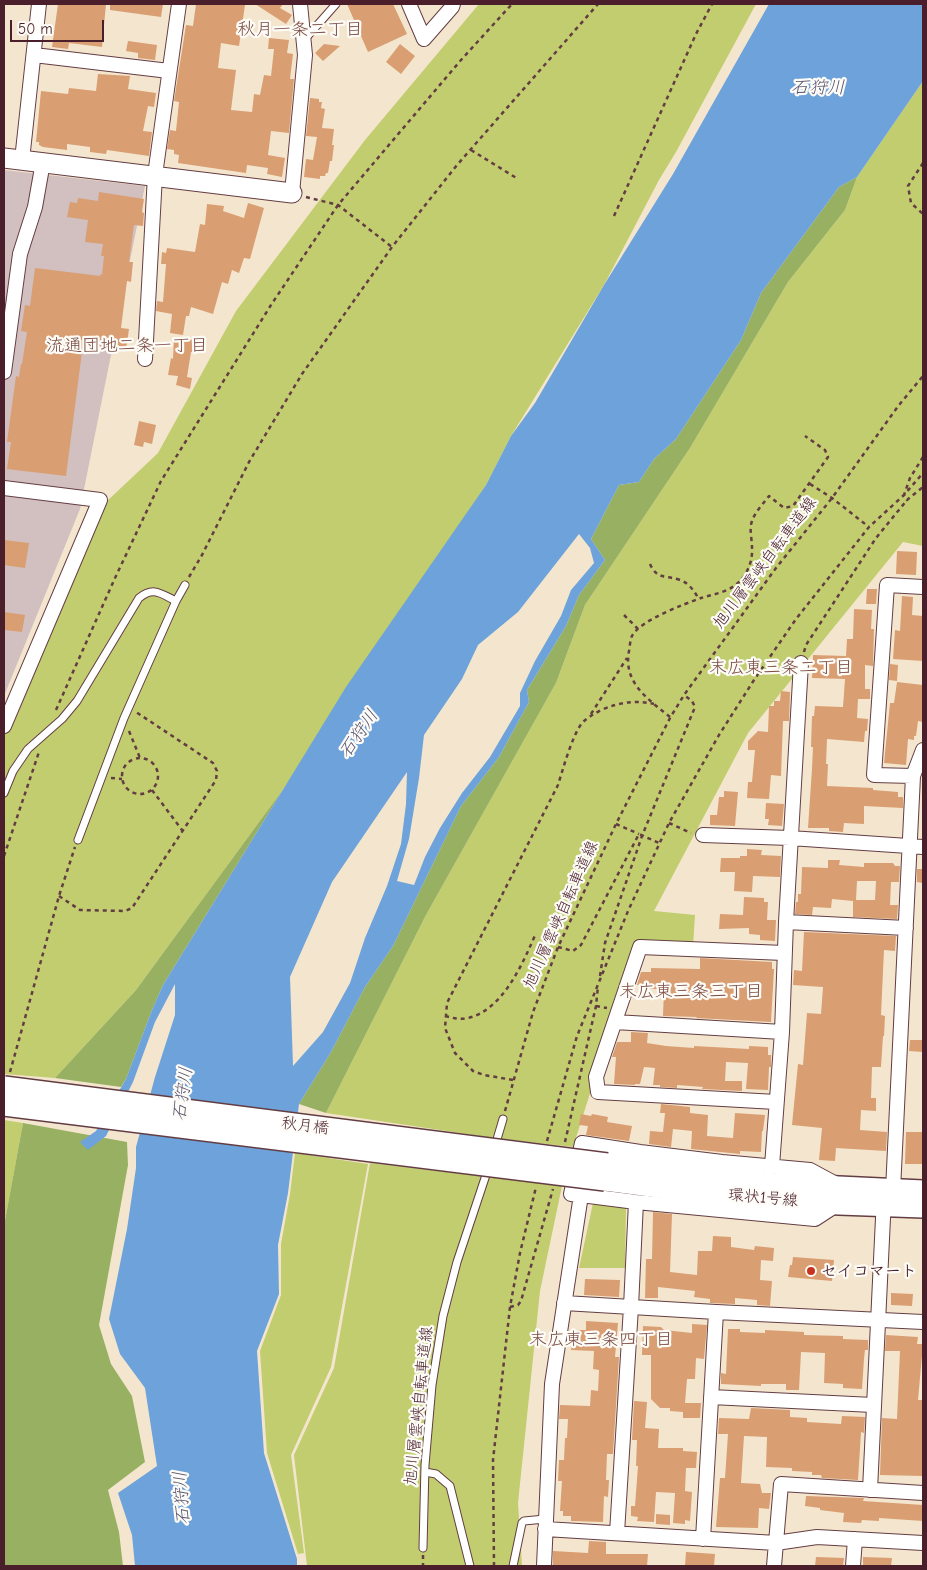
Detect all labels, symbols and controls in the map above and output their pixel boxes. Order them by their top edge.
scale bar [12,10,106,42]
district label: 秋月一条二丁目 [237,19,363,41]
text: 50 m [18,20,53,38]
water label: 石狩川 [791,77,845,99]
district label: 流通団地二条一丁目 [46,335,208,357]
street label: 旭川層雲峡自転車道線 [709,493,821,633]
district label: 末広東三条二丁目 [709,657,853,679]
water label: 石狩川 [335,706,383,762]
street label: 旭川層雲峡自転車道線 [520,838,602,992]
district label: 末広東三条三丁目 [619,981,763,1003]
water label: 石狩川 [169,1066,197,1122]
street label: 秋月橋 [280,1114,330,1138]
street label: 環状1号線 [727,1185,799,1211]
place label: セイコマート [821,1261,917,1281]
marker: セイコマート [805,1265,817,1277]
street label: 旭川層雲峡自転車道線 [401,1325,437,1487]
district label: 末広東三条四丁目 [529,1329,673,1351]
water label: 石狩川 [169,1470,195,1526]

